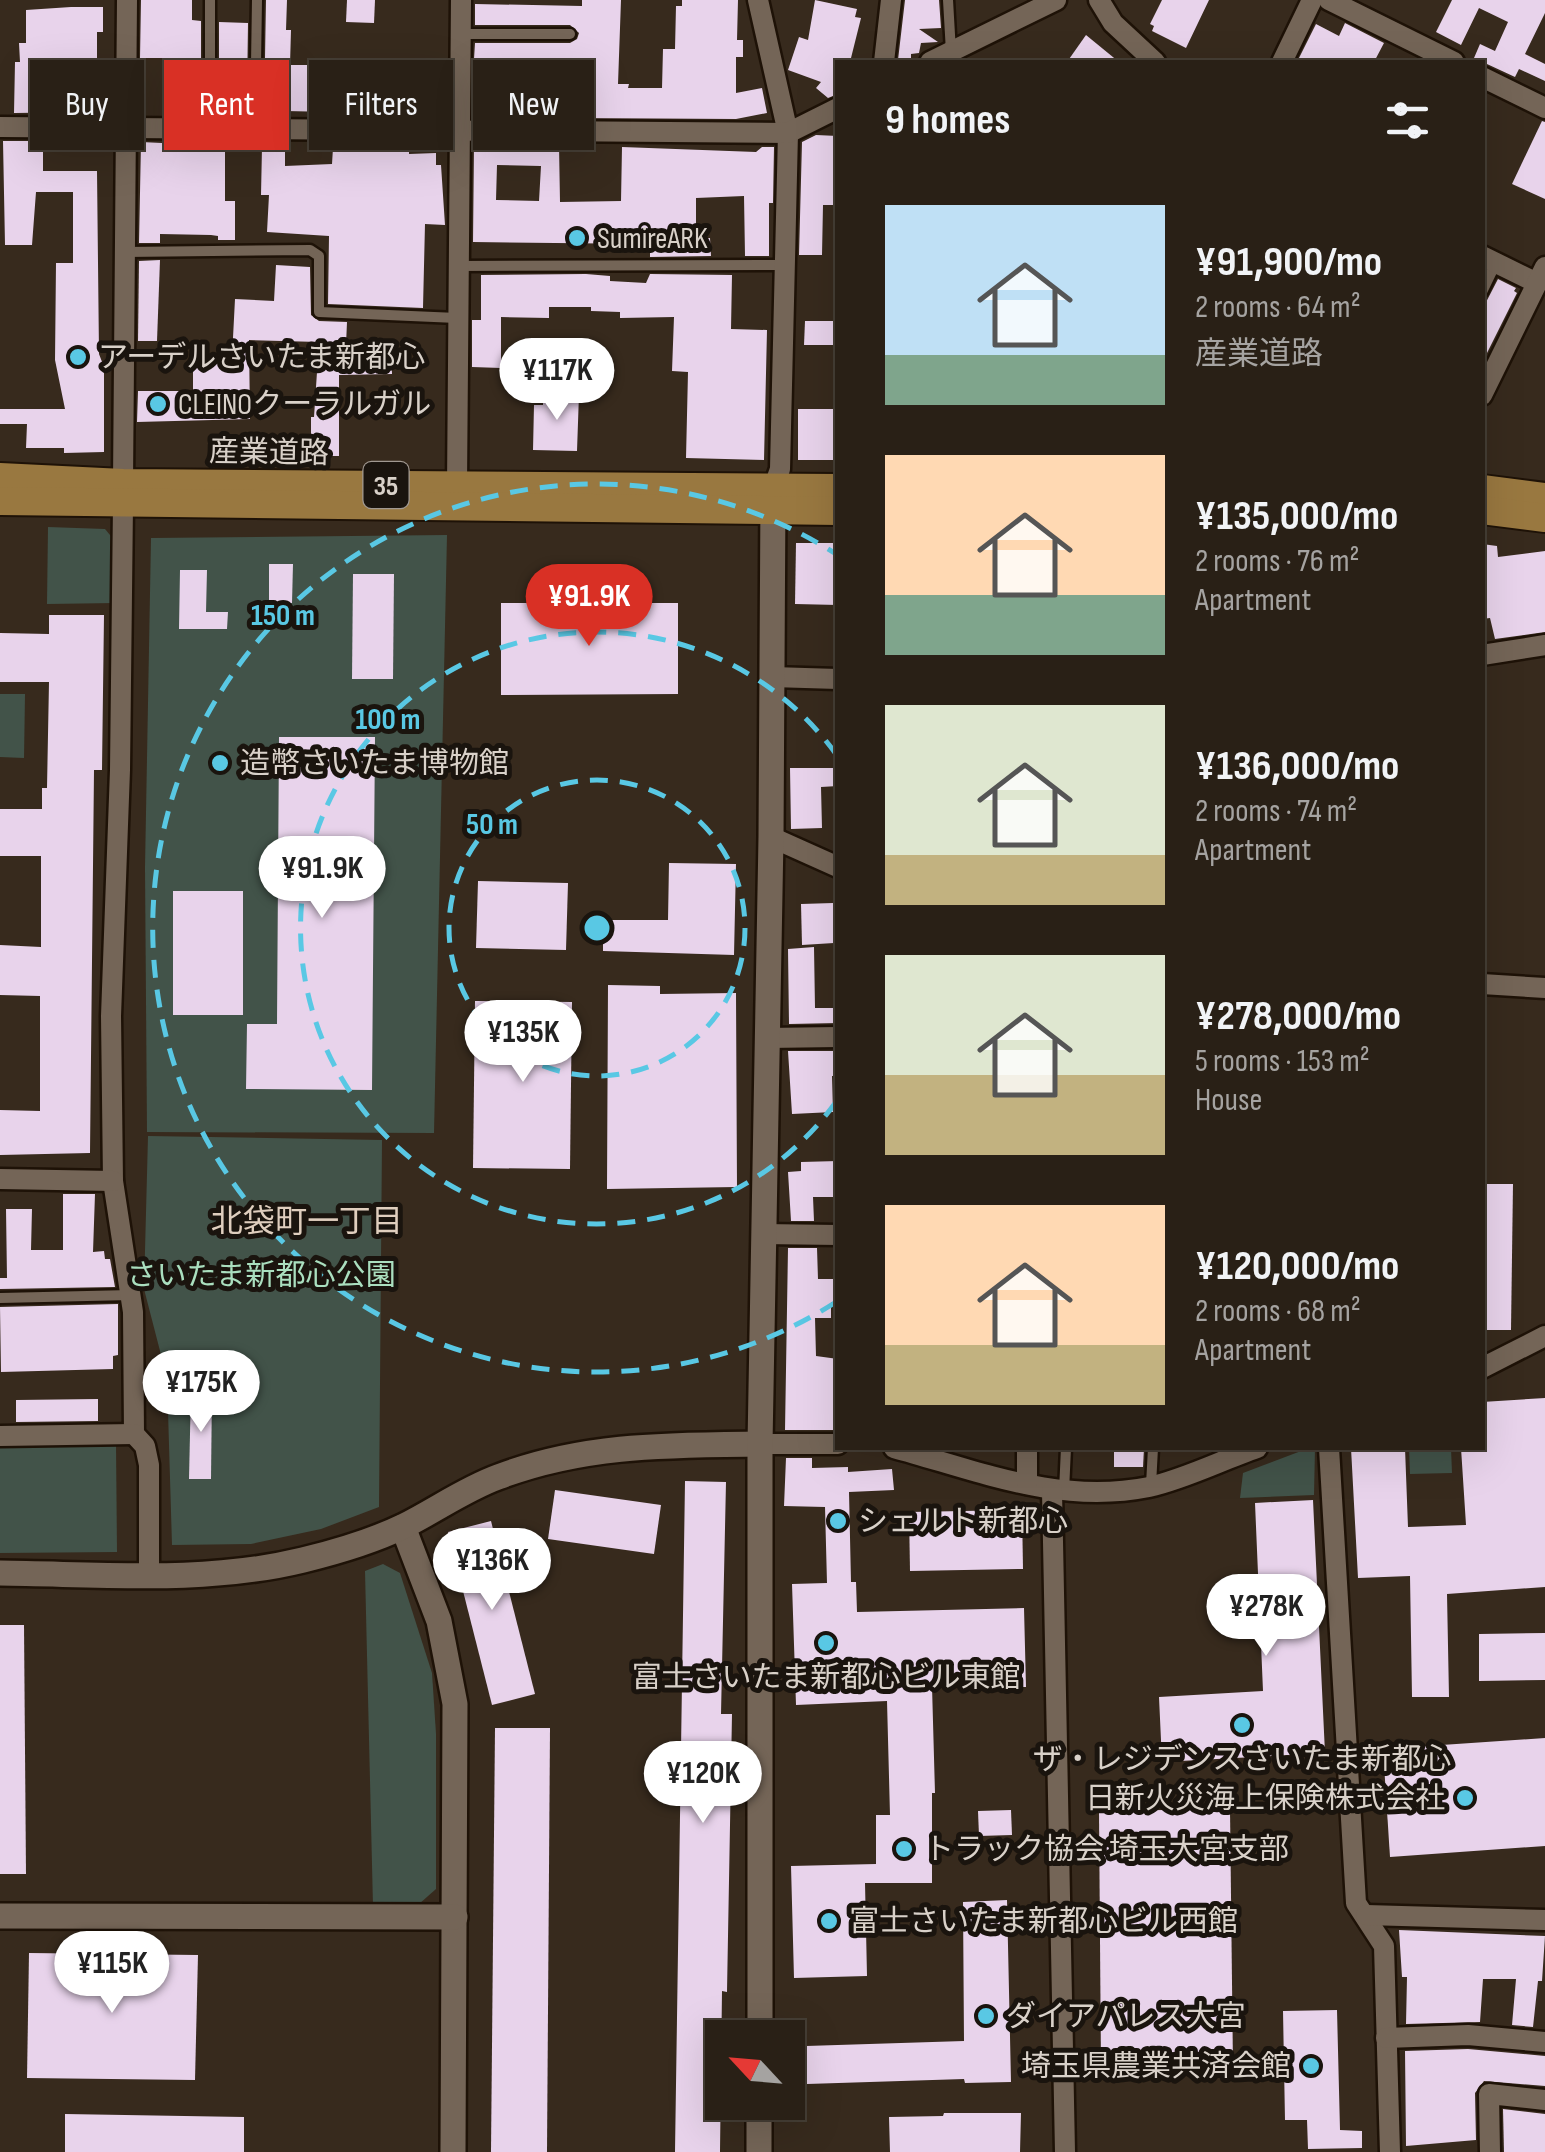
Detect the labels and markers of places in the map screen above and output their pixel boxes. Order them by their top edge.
place label: SumireARK [597,221,708,257]
marker: SumireARK [566,227,588,249]
pin: ¥117K [487,338,627,423]
place label: アーデルさいたま新都心 [98,340,425,376]
marker: アーデルさいたま新都心 [67,346,89,368]
place label: CLEINOクーラルガル [178,387,431,423]
marker: CLEINOクーラルガル [147,393,169,415]
pin: ¥91.9K [508,564,670,649]
place label: 造幣さいたま博物館 [240,746,509,782]
marker: 造幣さいたま博物館 [209,752,231,774]
pin: ¥91.9K [241,836,403,921]
centre of rings [579,910,615,946]
pin: ¥135K [453,1000,593,1085]
pin: ¥175K [131,1350,271,1435]
place label: シェルト新都心 [858,1504,1068,1540]
marker: シェルト新都心 [827,1510,849,1532]
pin: ¥136K [422,1528,562,1613]
pin: ¥278K [1196,1574,1336,1659]
marker: 富士さいたま新都心ビル東館 [815,1632,837,1654]
place label: 富士さいたま新都心ビル東館 [631,1660,1021,1696]
marker: ザ・レジデンスさいたま新都心 [1231,1714,1253,1736]
pin: ¥120K [633,1741,773,1826]
place label: ザ・レジデンスさいたま新都心 [1033,1742,1451,1778]
place label: 日新火災海上保険株式会社 [1085,1781,1445,1817]
marker: 日新火災海上保険株式会社 [1454,1787,1476,1809]
place label: トラック協会 埼玉大宮支部 [924,1832,1289,1868]
marker: トラック協会 埼玉大宮支部 [893,1838,915,1860]
place label: 富士さいたま新都心ビル西館 [849,1904,1238,1940]
marker: 富士さいたま新都心ビル西館 [818,1910,840,1932]
pin: ¥115K [42,1931,182,2016]
place label: ダイアパレス大宮 [1006,1999,1245,2035]
marker: ダイアパレス大宮 [975,2005,997,2027]
place label: 埼玉県農業共済会館 [1021,2049,1291,2085]
marker: 埼玉県農業共済会館 [1300,2055,1322,2077]

